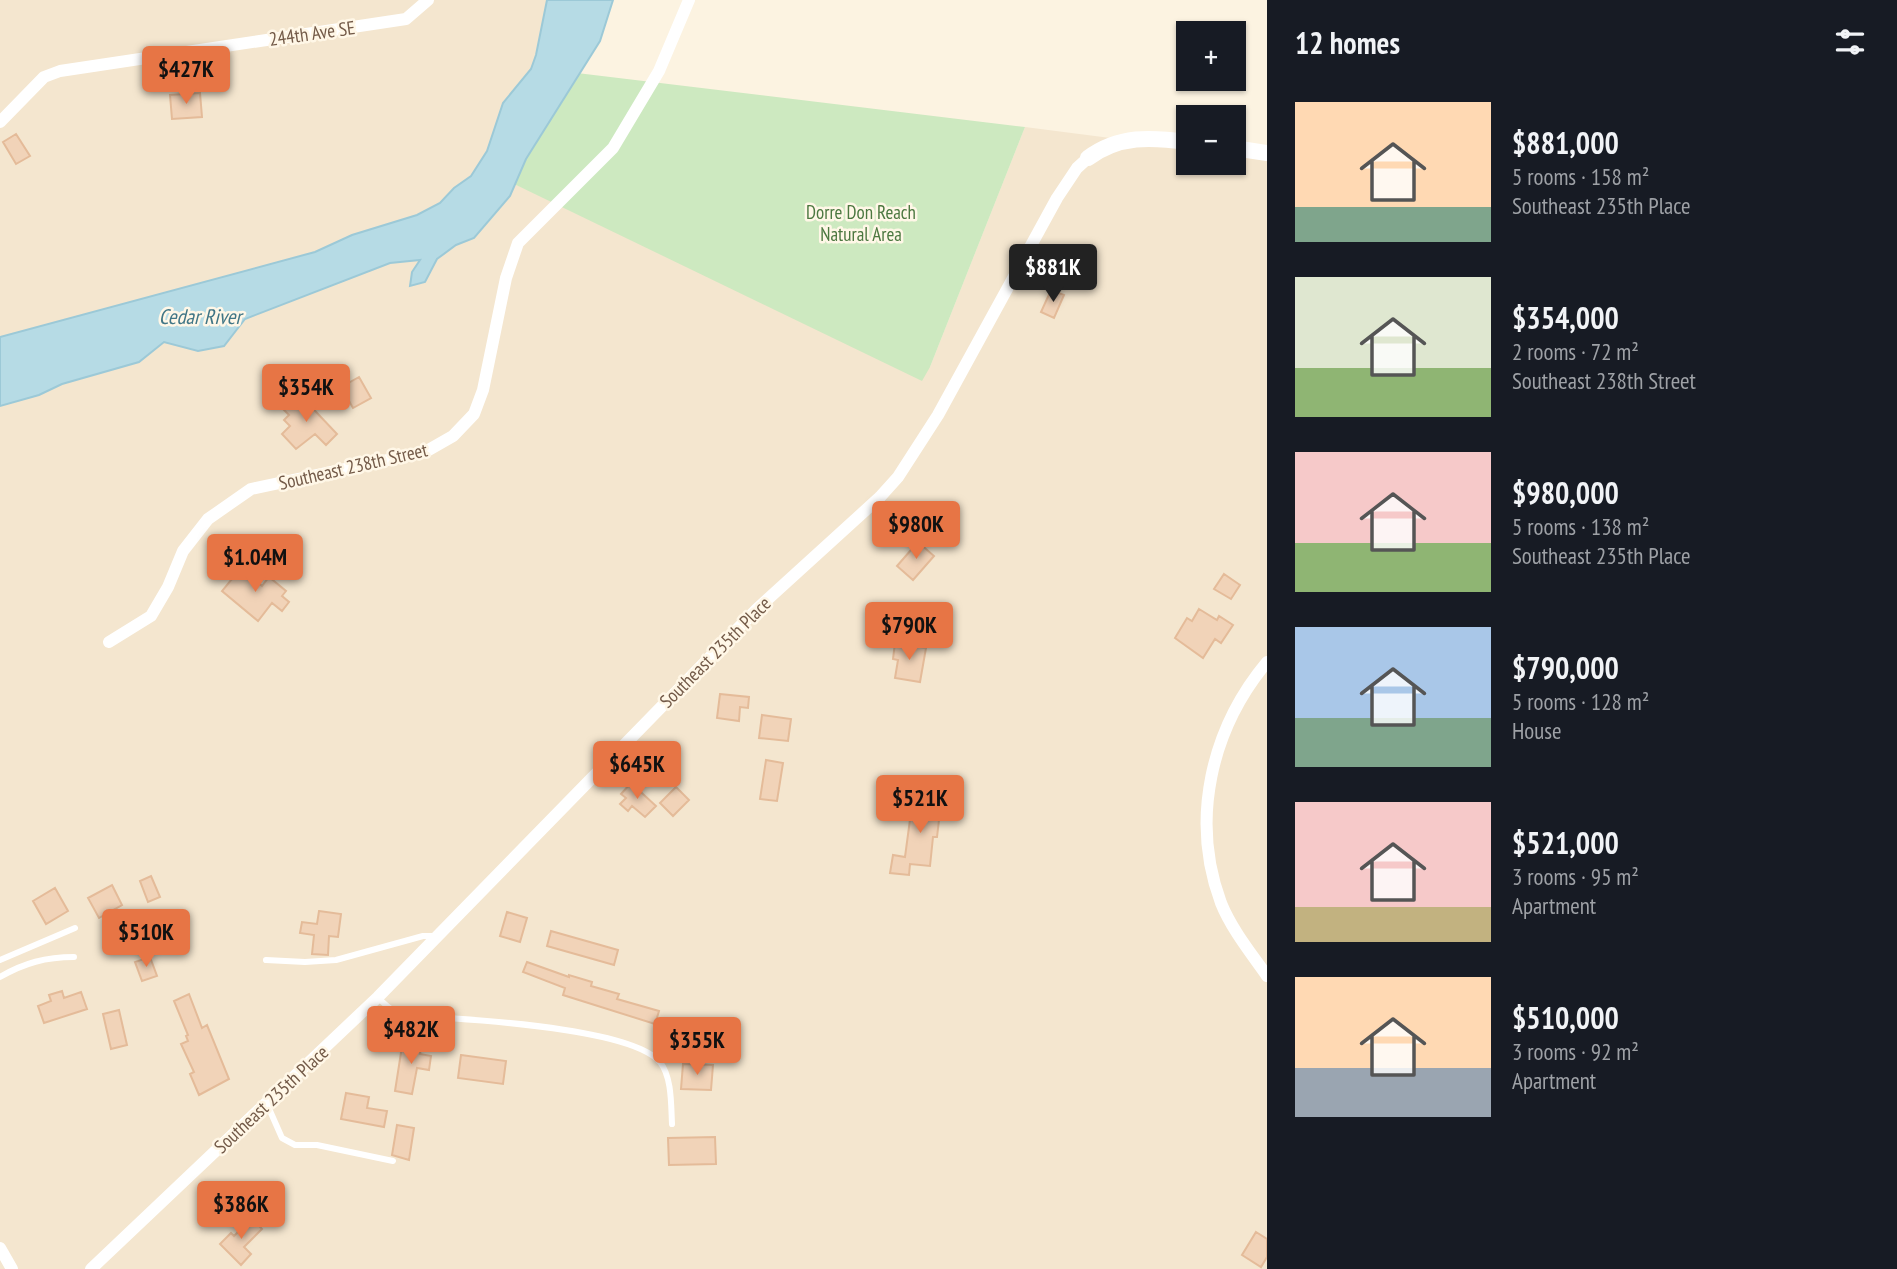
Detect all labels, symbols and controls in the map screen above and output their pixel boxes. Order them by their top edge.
street label: 244th Ave SE [267,15,357,51]
map controls [1176,21,1246,175]
button: + [1176,21,1246,91]
text: 12 homes [1295,23,1400,62]
icon: filters [1831,23,1869,61]
pin: $427K [137,46,235,106]
text: $427K [158,54,214,83]
button: − [1176,105,1246,175]
text: $881,000 [1512,123,1619,162]
icon: home [1351,130,1435,214]
text: 5 rooms · 158 m² [1512,162,1649,191]
text: Southeast 235th Place [1512,191,1690,220]
park label: Dorre Don Reach Natural Area [806,200,916,246]
pin: $881K [1004,244,1102,304]
text: $881K [1025,252,1081,281]
text: $354,000 [1512,298,1619,337]
water label: Cedar River [159,303,245,330]
icon: home [1351,305,1435,389]
text: 2 rooms · 72 m² [1512,337,1639,366]
pin: $354K [257,364,355,424]
text: Southeast 238th Street [1512,366,1696,395]
text: $354K [278,372,334,401]
street label: Southeast 238th Street [276,437,430,495]
text: $980,000 [1512,473,1619,512]
icon: home [1351,480,1435,564]
pin: $980K [867,502,965,561]
text: $980K [888,509,944,538]
text: 5 rooms · 138 m² [1512,512,1649,541]
pin: $1.04M [198,534,312,594]
text: Southeast 235th Place [1512,541,1690,570]
text: $1.04M [223,542,287,571]
street label: Southeast 235th Place [654,591,776,713]
pin: $790K [860,602,958,662]
text: $790K [881,610,937,639]
text: $790,000 [1512,648,1619,687]
icon: home [1351,655,1435,739]
text: 5 rooms · 128 m² [1512,687,1649,716]
text: House [1512,716,1562,745]
pin: $645K [588,742,686,801]
text: $645K [609,749,665,778]
pin: $521K [871,776,969,835]
text: $521K [892,783,948,812]
text: $521,000 [1512,823,1619,862]
icon: home [1351,830,1435,914]
text: 3 rooms · 95 m² [1512,862,1639,891]
text: Apartment [1512,891,1596,920]
pin: $510K [97,909,195,969]
text: $510K [118,917,174,946]
text: $510,000 [1512,998,1619,1037]
icon: home [1351,1005,1435,1089]
pin: $482K [362,1006,460,1066]
text: $482K [383,1014,439,1043]
pin: $355K [648,1018,746,1077]
text: $355K [669,1025,725,1054]
text: 3 rooms · 92 m² [1512,1037,1639,1066]
street label: Southeast 235th Place [209,1040,333,1158]
text: Apartment [1512,1066,1596,1095]
pin: $386K [192,1182,290,1241]
text: $386K [213,1189,269,1218]

